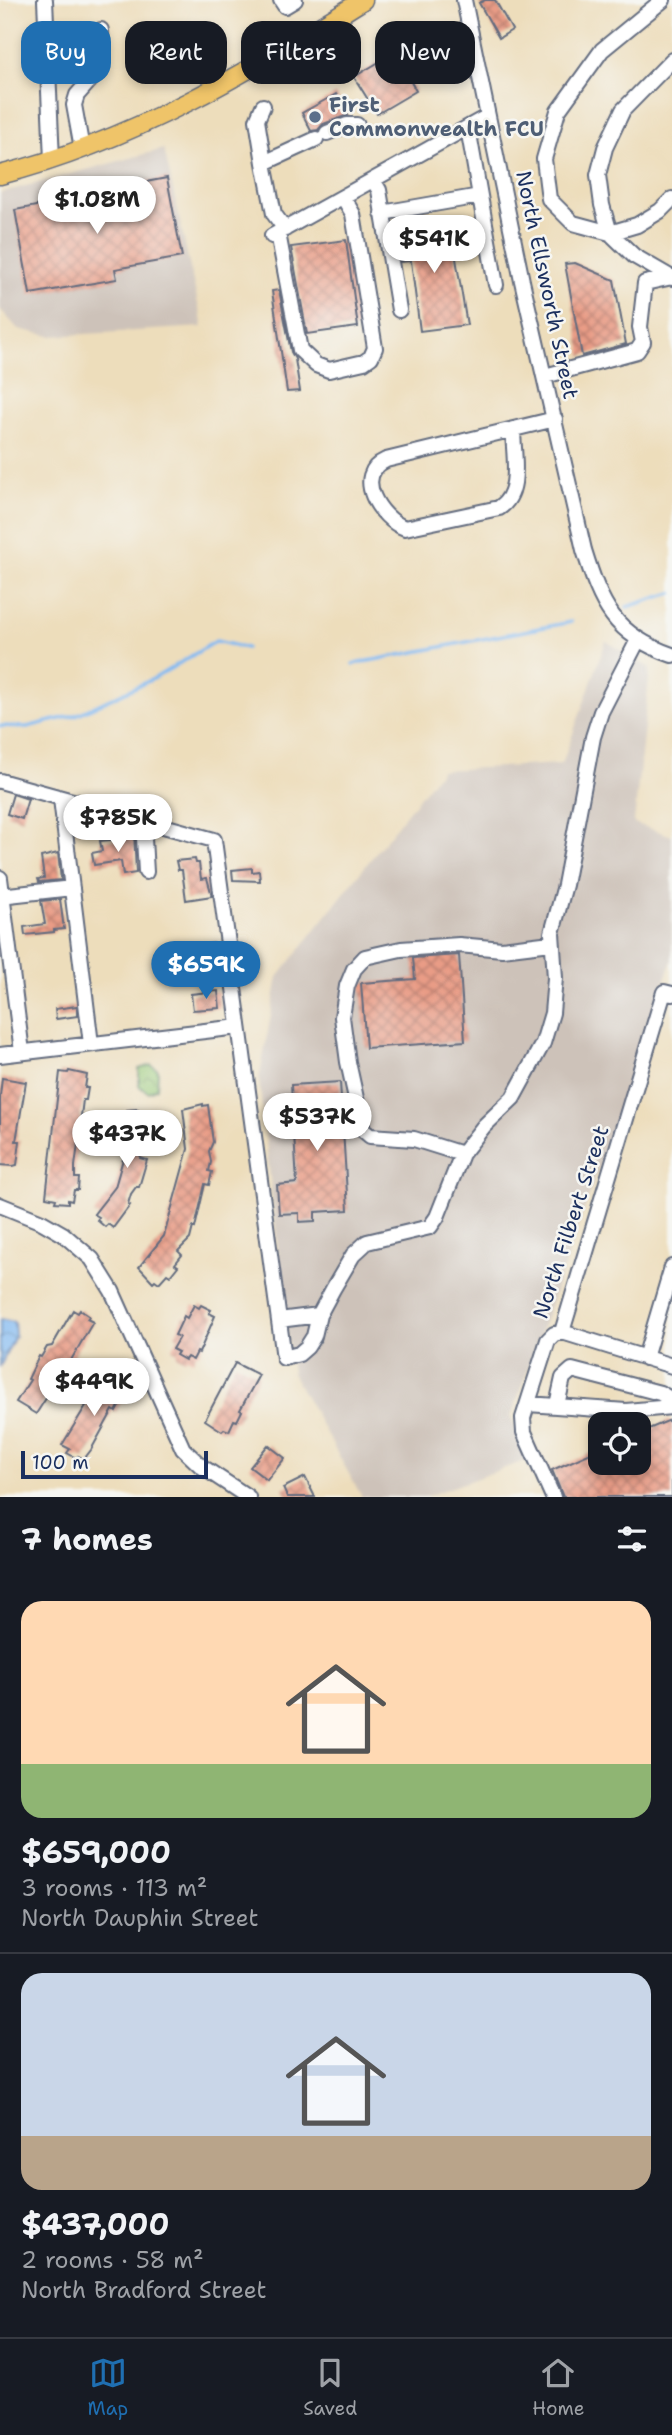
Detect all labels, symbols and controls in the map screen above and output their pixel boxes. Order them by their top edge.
chip: Buy [21,21,111,84]
chip: Rent [125,21,227,84]
chip: Filters [241,21,361,84]
chip: New [375,21,475,84]
place label: First Commonwealth FCU [329,91,544,143]
marker: First Commonwealth FCU [307,109,323,125]
street label: North Ellsworth Street [509,168,585,402]
pin: $1.08M [40,176,154,236]
text: $1.08M [54,184,140,214]
pin: $541K [385,216,483,275]
text: $541K [399,223,469,253]
pin: $785K [69,794,167,854]
text: $785K [79,802,157,832]
pin: $659K [157,942,255,1001]
text: $659K [167,949,245,979]
pin: $537K [268,1094,366,1153]
text: $537K [279,1101,355,1131]
pin: $437K [78,1110,176,1170]
text: $437K [88,1118,166,1148]
street label: North Filbert Street [527,1122,615,1322]
pin: $449K [45,1358,143,1418]
text: $449K [55,1366,133,1396]
map controls [588,1412,651,1475]
button: locate [588,1412,651,1475]
scale bar [21,1448,208,1480]
text: 100 m [32,1450,89,1475]
text: 7 homes [21,1519,153,1560]
icon: filters [613,1520,651,1558]
icon: home [273,1646,399,1772]
text: $659,000 [21,1832,171,1873]
text: 3 rooms · 113 m² [21,1873,207,1903]
text: North Dauphin Street [21,1903,259,1933]
icon: home [273,2018,399,2144]
text: $437,000 [21,2204,170,2245]
text: 2 rooms · 58 m² [21,2245,204,2275]
text: North Bradford Street [21,2275,267,2305]
tab: Map [88,2354,128,2421]
tab: Saved [303,2354,357,2421]
tab: Home [532,2354,584,2421]

